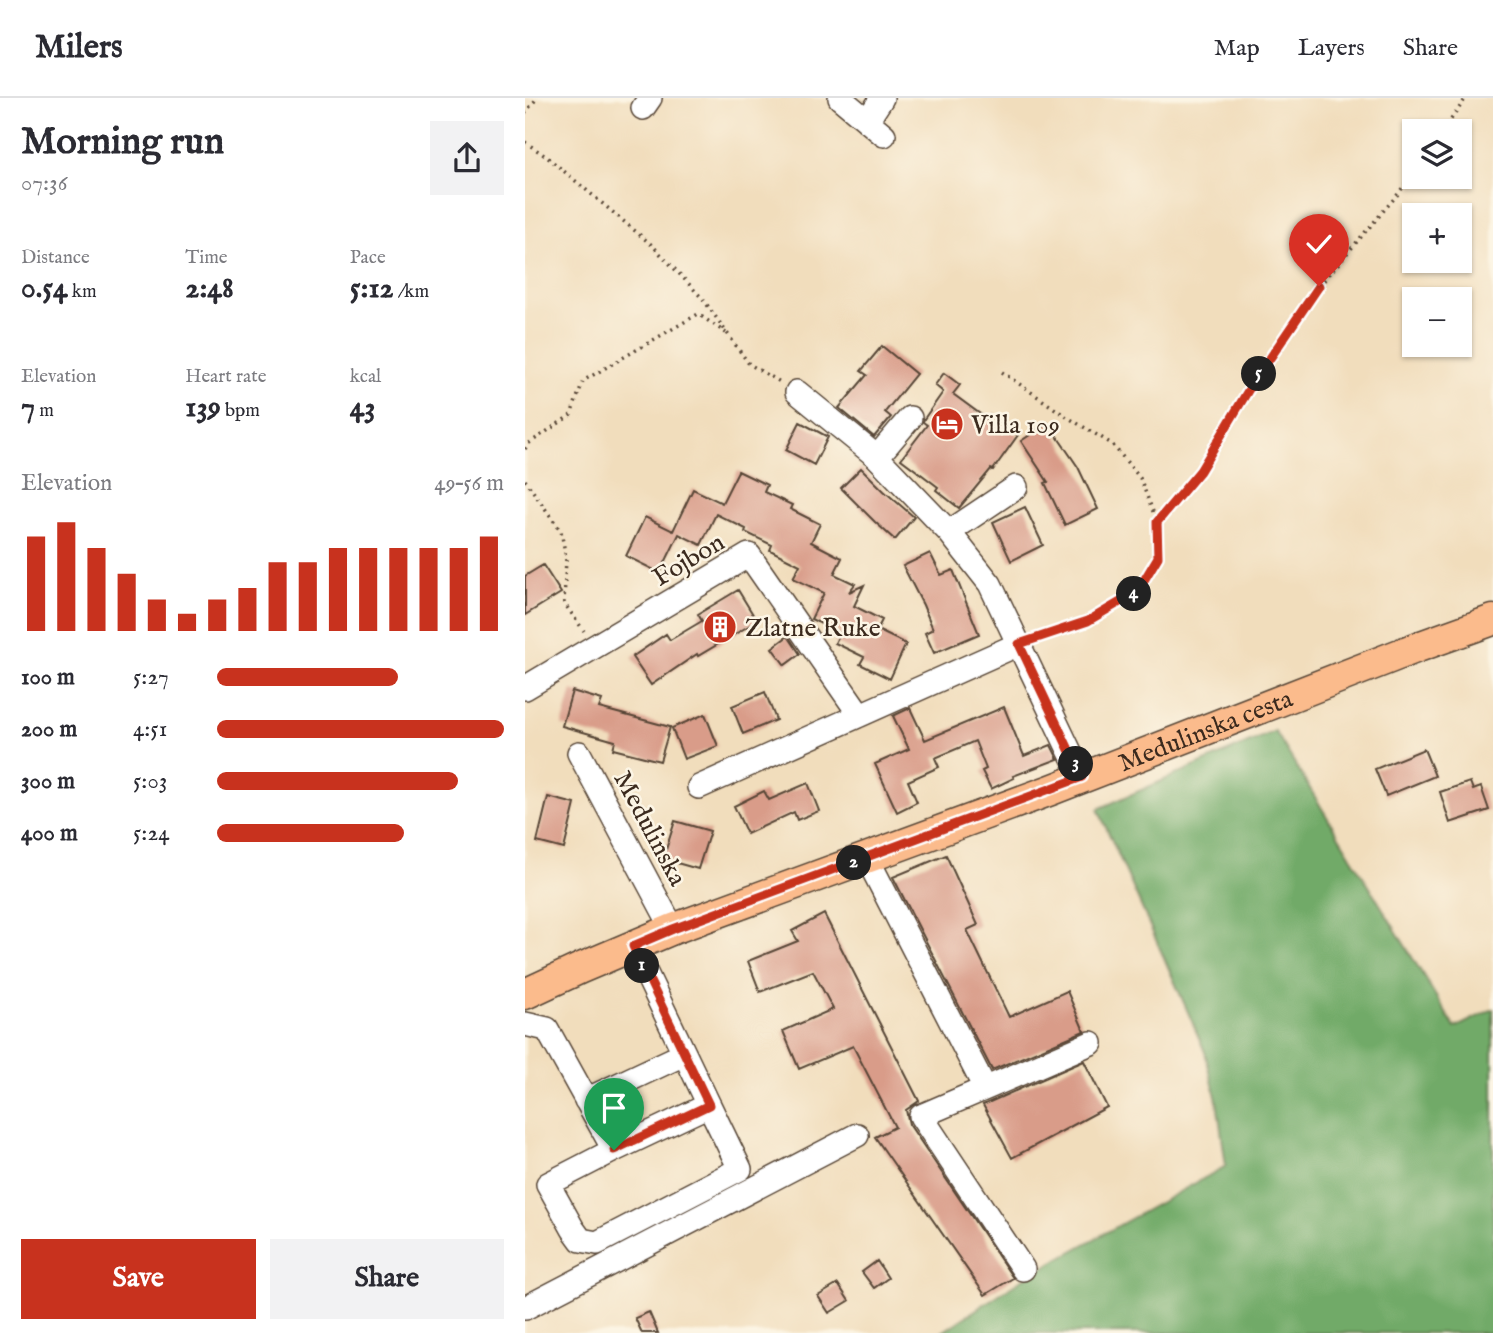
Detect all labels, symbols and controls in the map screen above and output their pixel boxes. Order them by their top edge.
text: Milers [35,27,123,69]
text: Map [1214,33,1260,64]
text: Layers [1298,33,1365,64]
text: Share [1403,33,1458,64]
text: Morning run [21,119,224,167]
map controls [1402,119,1472,357]
button: layers [1402,119,1472,189]
button: share [430,121,504,195]
text: 07:36 [21,169,67,198]
button: + [1402,203,1472,273]
pin [1289,214,1349,286]
icon: check [1300,225,1338,263]
text: Distance [21,246,90,270]
text: Time [185,246,228,270]
text: Pace [350,246,386,270]
text: 0.54 [21,270,68,308]
text: 2:48 [185,270,234,308]
text: 5:12 [350,270,394,308]
text: km [68,280,97,304]
text: /km [394,280,429,304]
button: − [1402,287,1472,357]
pin: 5 [1241,356,1277,392]
text: 5 [1255,361,1262,385]
text: Elevation [21,365,96,389]
text: Heart rate [185,365,266,389]
text: kcal [350,365,381,389]
text: 7 [21,389,35,427]
text: 139 [185,389,221,427]
text: 43 [350,389,376,427]
text: m [35,399,54,423]
text: bpm [221,399,260,423]
hotel icon: Villa 109 [928,405,966,443]
place label: Villa 109 [970,409,1060,442]
text: Elevation [21,469,112,498]
text: 49–56 m [434,469,504,498]
street label: Fojbon [647,526,731,595]
pin: 4 [1117,576,1151,612]
text: 4 [1129,581,1138,605]
building icon: Zlatne Ruke [701,608,739,646]
place label: Zlatne Ruke [745,612,881,645]
text: 100 m [21,663,75,692]
text: 5:27 [133,663,169,692]
street label: Medulinska cesta [1114,682,1298,780]
text: 200 m [21,715,77,744]
text: 4:51 [133,715,167,744]
pin: 3 [1059,746,1093,782]
text: 3 [1072,751,1079,775]
street label: Medulinska [606,765,694,893]
text: 300 m [21,767,75,796]
text: 5:03 [133,767,167,796]
text: 400 m [21,819,78,848]
text: 5:24 [133,819,169,848]
pin: 2 [837,846,871,880]
text: 2 [849,850,858,874]
pin: 1 [625,948,659,984]
text: 1 [638,953,645,977]
pin [584,1078,644,1150]
icon: arrive [595,1089,633,1127]
button: Save [21,1239,256,1319]
button: Share [270,1239,504,1319]

